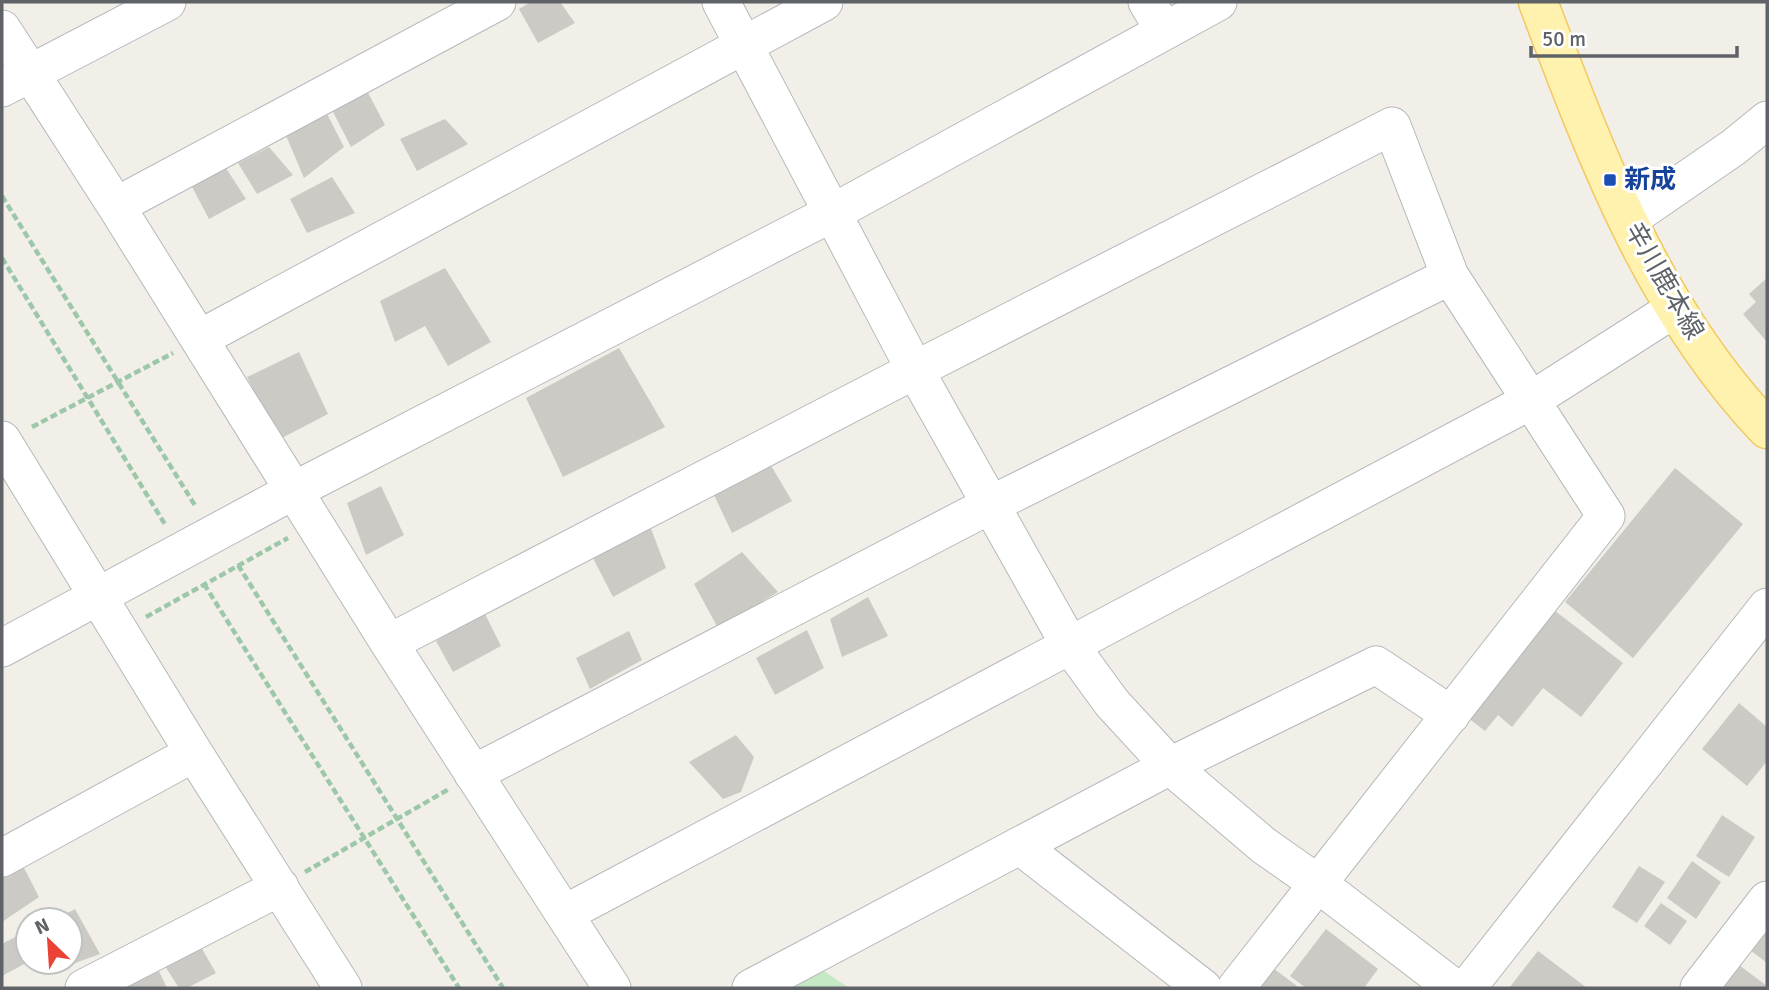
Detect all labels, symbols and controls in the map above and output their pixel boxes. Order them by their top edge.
scale bar [1531,14,1738,58]
text: 50 m [1542,26,1586,52]
place label: 新成 [1624,164,1676,196]
marker: 新成 [1602,172,1618,188]
street label: 辛川鹿本線 [1618,217,1710,345]
north arrow [14,906,84,976]
text: N [31,913,53,940]

